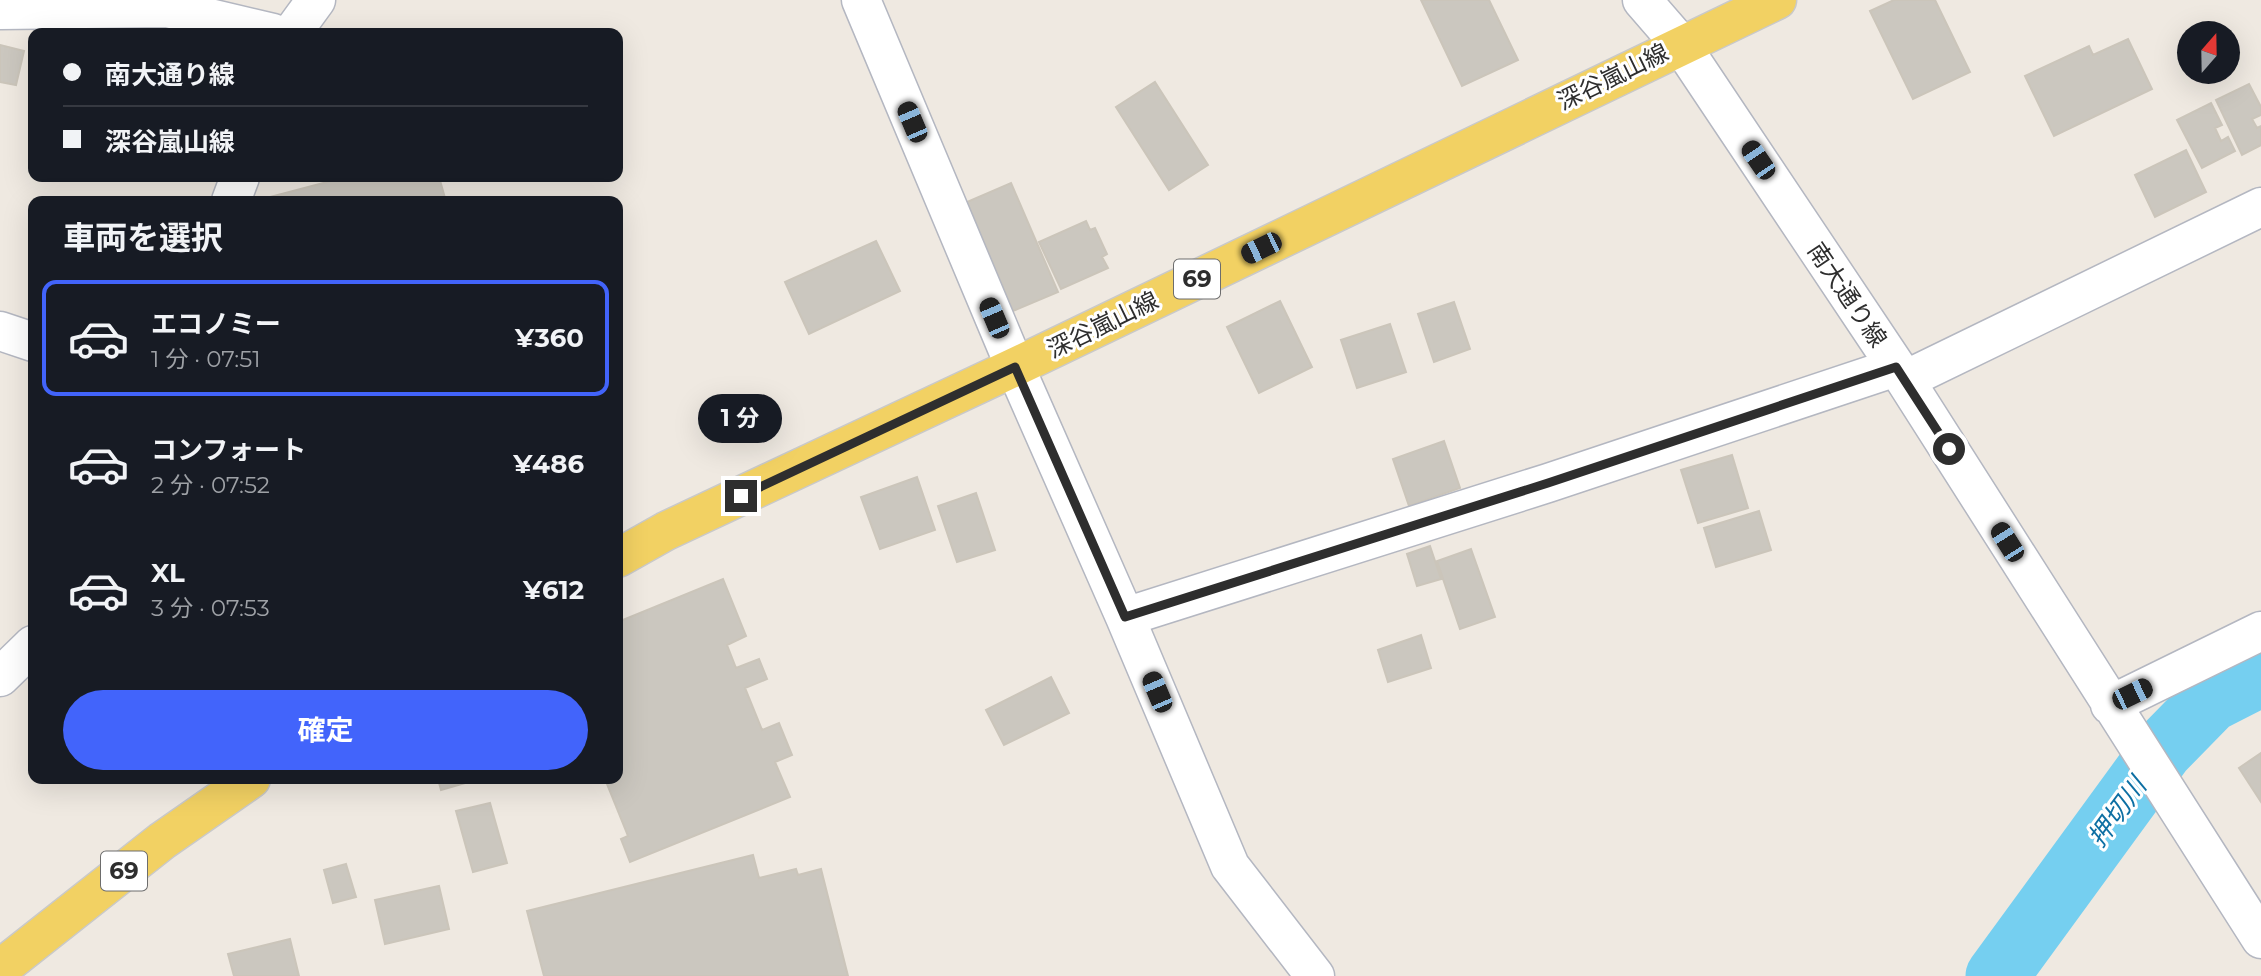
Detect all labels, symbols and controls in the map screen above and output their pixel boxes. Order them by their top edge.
north arrow [2177,21,2240,84]
map controls [2177,21,2240,84]
street label: 深谷嵐山線 [1552,37,1673,116]
text: 南大通り線 [105,59,235,91]
car [895,99,930,145]
text: 深谷嵐山線 [105,126,235,158]
car [1738,137,1779,183]
text: 車両を選択 [63,218,223,257]
car [1238,229,1285,267]
street label: 南大通り線 [1802,237,1893,353]
road number: 69 [1174,260,1220,298]
street label: 深谷嵐山線 [1042,285,1163,364]
car [977,295,1012,341]
icon: car [67,307,130,370]
text: エコノミー [151,308,281,340]
text: ¥360 [515,322,584,354]
text: 1 分 · 07:51 [151,345,261,373]
callout: 1 分 [699,394,783,444]
text: 1 分 [721,404,759,432]
icon: car [67,433,130,496]
route start [1933,433,1965,465]
text: コンフォート [151,434,306,466]
text: ¥486 [513,448,584,480]
text: 2 分 · 07:52 [151,471,270,499]
route end [725,480,757,512]
car [1987,519,2028,565]
text: XL [151,557,185,589]
icon: car [67,559,130,622]
text: ¥612 [523,574,584,606]
text: 3 分 · 07:53 [151,594,270,622]
car [1140,669,1175,715]
car [2109,675,2156,713]
button: 確定 [63,690,588,770]
water label: 押切川 [2081,769,2155,853]
road number: 69 [101,852,147,890]

